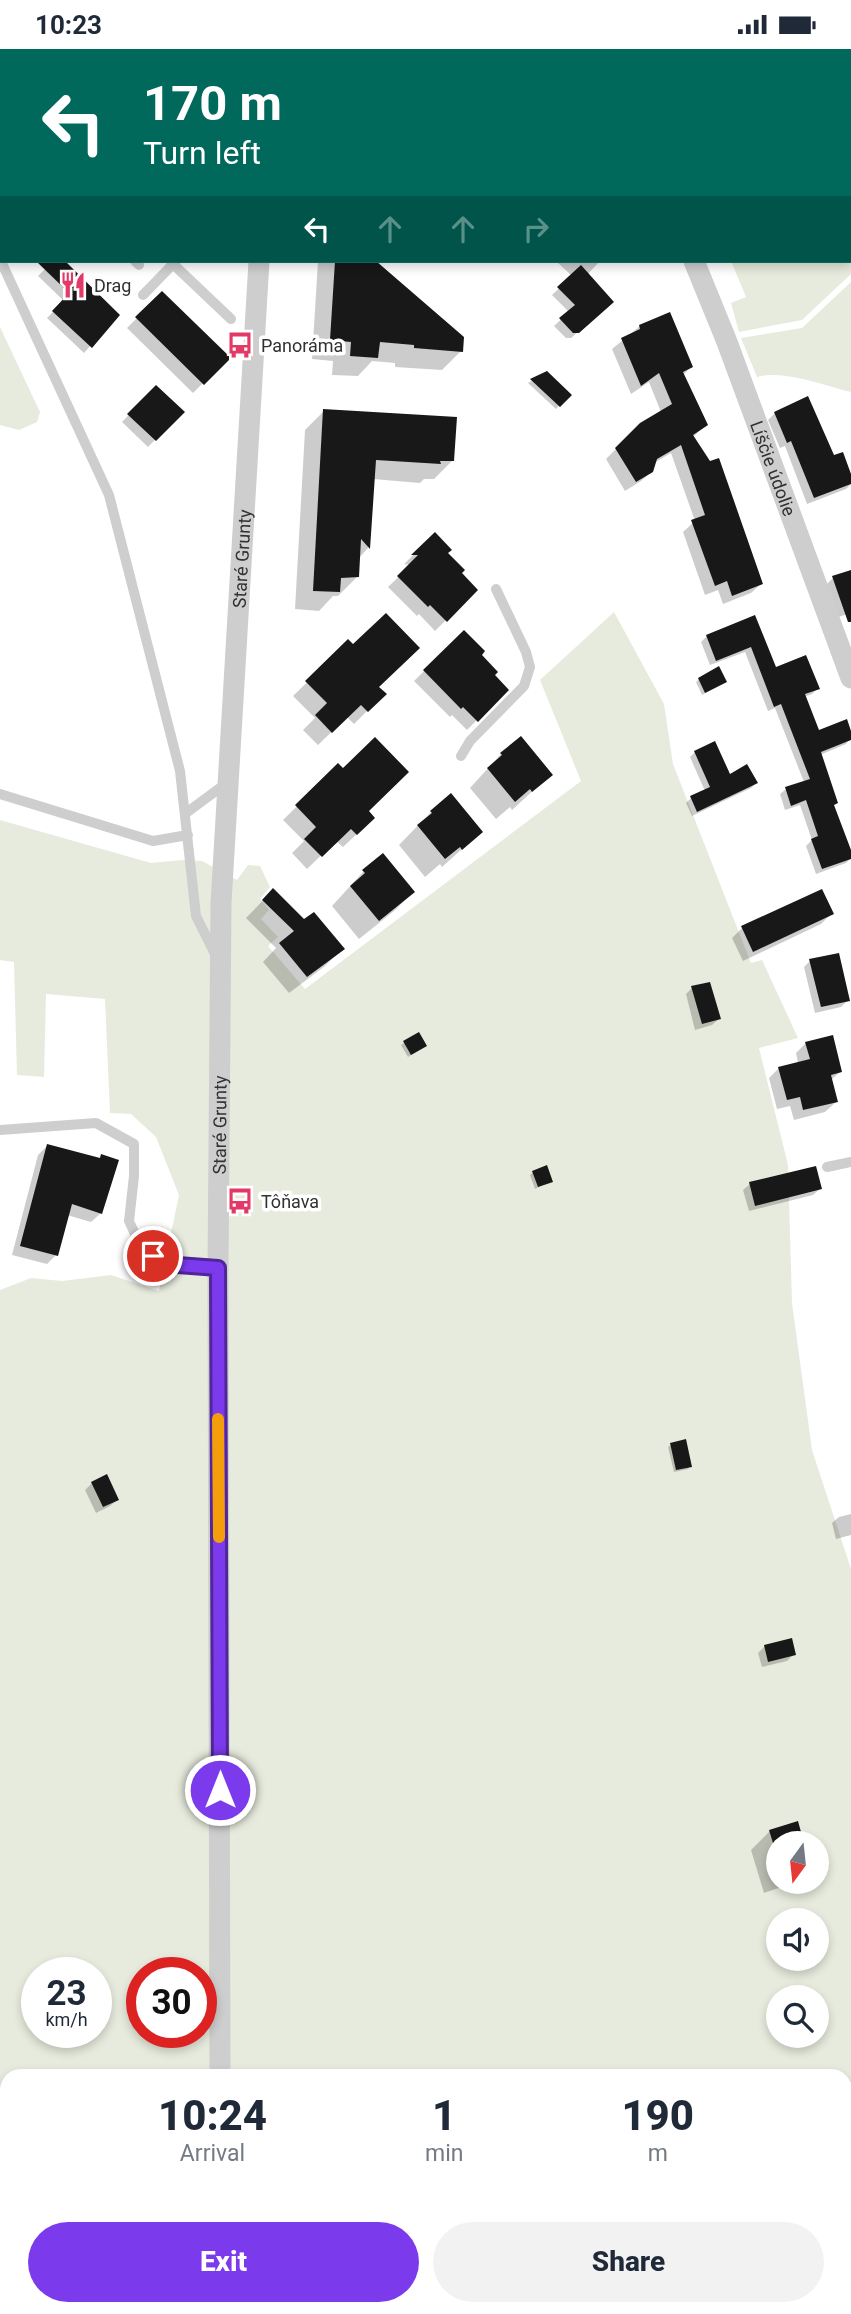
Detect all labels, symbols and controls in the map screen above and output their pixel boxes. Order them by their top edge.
text: 10:23 [35,10,102,40]
text: 170 m [143,75,282,132]
icon: left [28,77,119,168]
text: Turn left [143,134,261,172]
icon: left [298,210,336,248]
icon: ahead [371,210,409,248]
icon: ahead [444,210,482,248]
icon: right [517,210,555,248]
restaurant icon: Drag [58,270,88,300]
place label: Drag [94,275,131,296]
bus stop icon: Panoráma [225,330,255,360]
place label: Panoráma [261,335,343,356]
street label: Líščie údolie [746,418,801,519]
street label: Staré Grunty [228,508,255,609]
street label: Staré Grunty [208,1075,230,1175]
bus stop icon: Tôňava [225,1186,255,1216]
place label: Tôňava [261,1191,319,1212]
pin [123,1226,183,1286]
icon: arrive [134,1237,172,1275]
position arrow [183,1753,257,1827]
north arrow [766,1831,830,1893]
map controls [766,1831,829,2048]
button: sound [766,1908,829,1971]
speed limit sign: 30 [126,1957,217,2048]
text: 23 [46,1973,87,2014]
button: search [766,1985,829,2048]
text: km/h [45,2009,88,2030]
text: 10:24 [158,2091,267,2140]
text: 1 [432,2091,456,2140]
text: 190 [621,2091,694,2140]
text: Arrival [180,2140,245,2167]
text: min [425,2140,463,2167]
text: m [648,2140,668,2167]
button: Exit [28,2222,419,2302]
button: Share [433,2222,824,2302]

